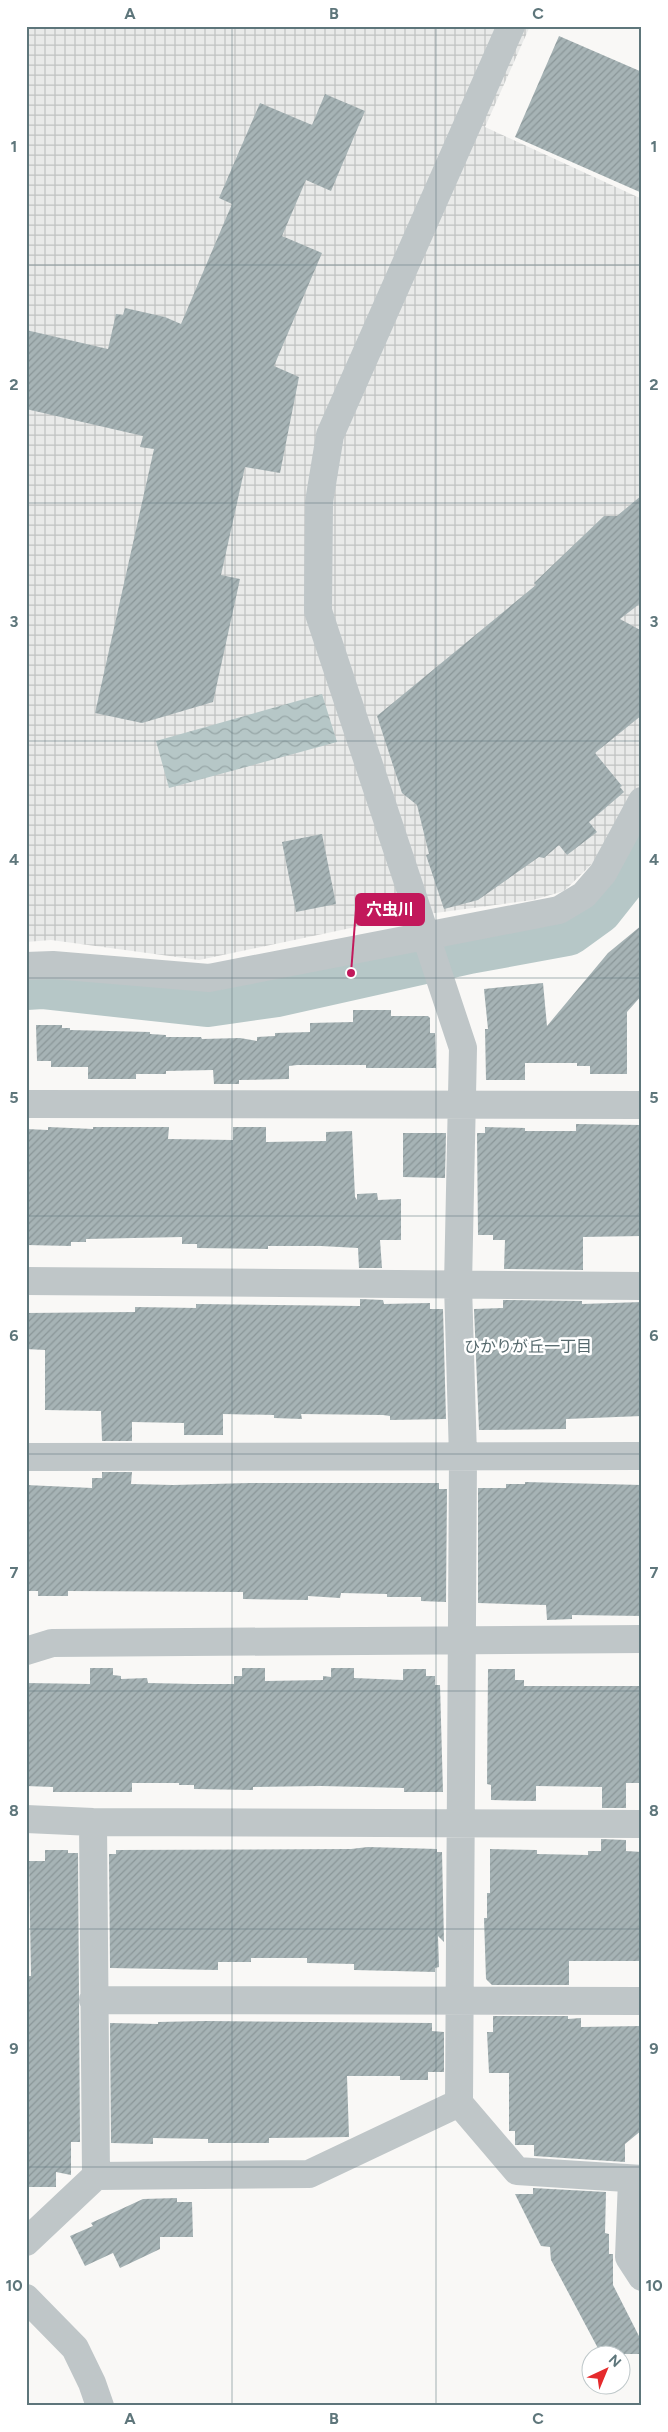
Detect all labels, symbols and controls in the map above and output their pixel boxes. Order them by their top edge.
text: A [124,4,136,23]
text: B [329,4,339,23]
text: C [532,4,544,23]
text: 1 [11,137,17,156]
text: 1 [651,137,657,156]
text: 2 [9,375,19,394]
text: 2 [649,375,659,394]
text: 3 [10,612,19,631]
text: 3 [650,612,659,631]
text: 4 [9,850,19,869]
text: 4 [649,850,659,869]
callout: 穴虫川 [356,894,424,925]
text: 穴虫川 [366,900,414,919]
text: 5 [9,1088,19,1107]
text: 5 [649,1088,659,1107]
text: 6 [9,1326,19,1345]
text: 6 [649,1326,659,1345]
district label: ひかりが丘一丁目 [464,1337,592,1356]
text: 7 [10,1563,19,1582]
text: 7 [650,1563,659,1582]
text: 8 [9,1801,19,1820]
text: 8 [649,1801,659,1820]
text: 9 [9,2039,19,2058]
text: 9 [649,2039,659,2058]
text: 10 [5,2276,23,2295]
text: 10 [645,2276,663,2295]
north arrow [580,2344,630,2394]
text: N [605,2351,624,2371]
text: A [124,2409,136,2428]
text: B [329,2409,339,2428]
text: C [532,2409,544,2428]

